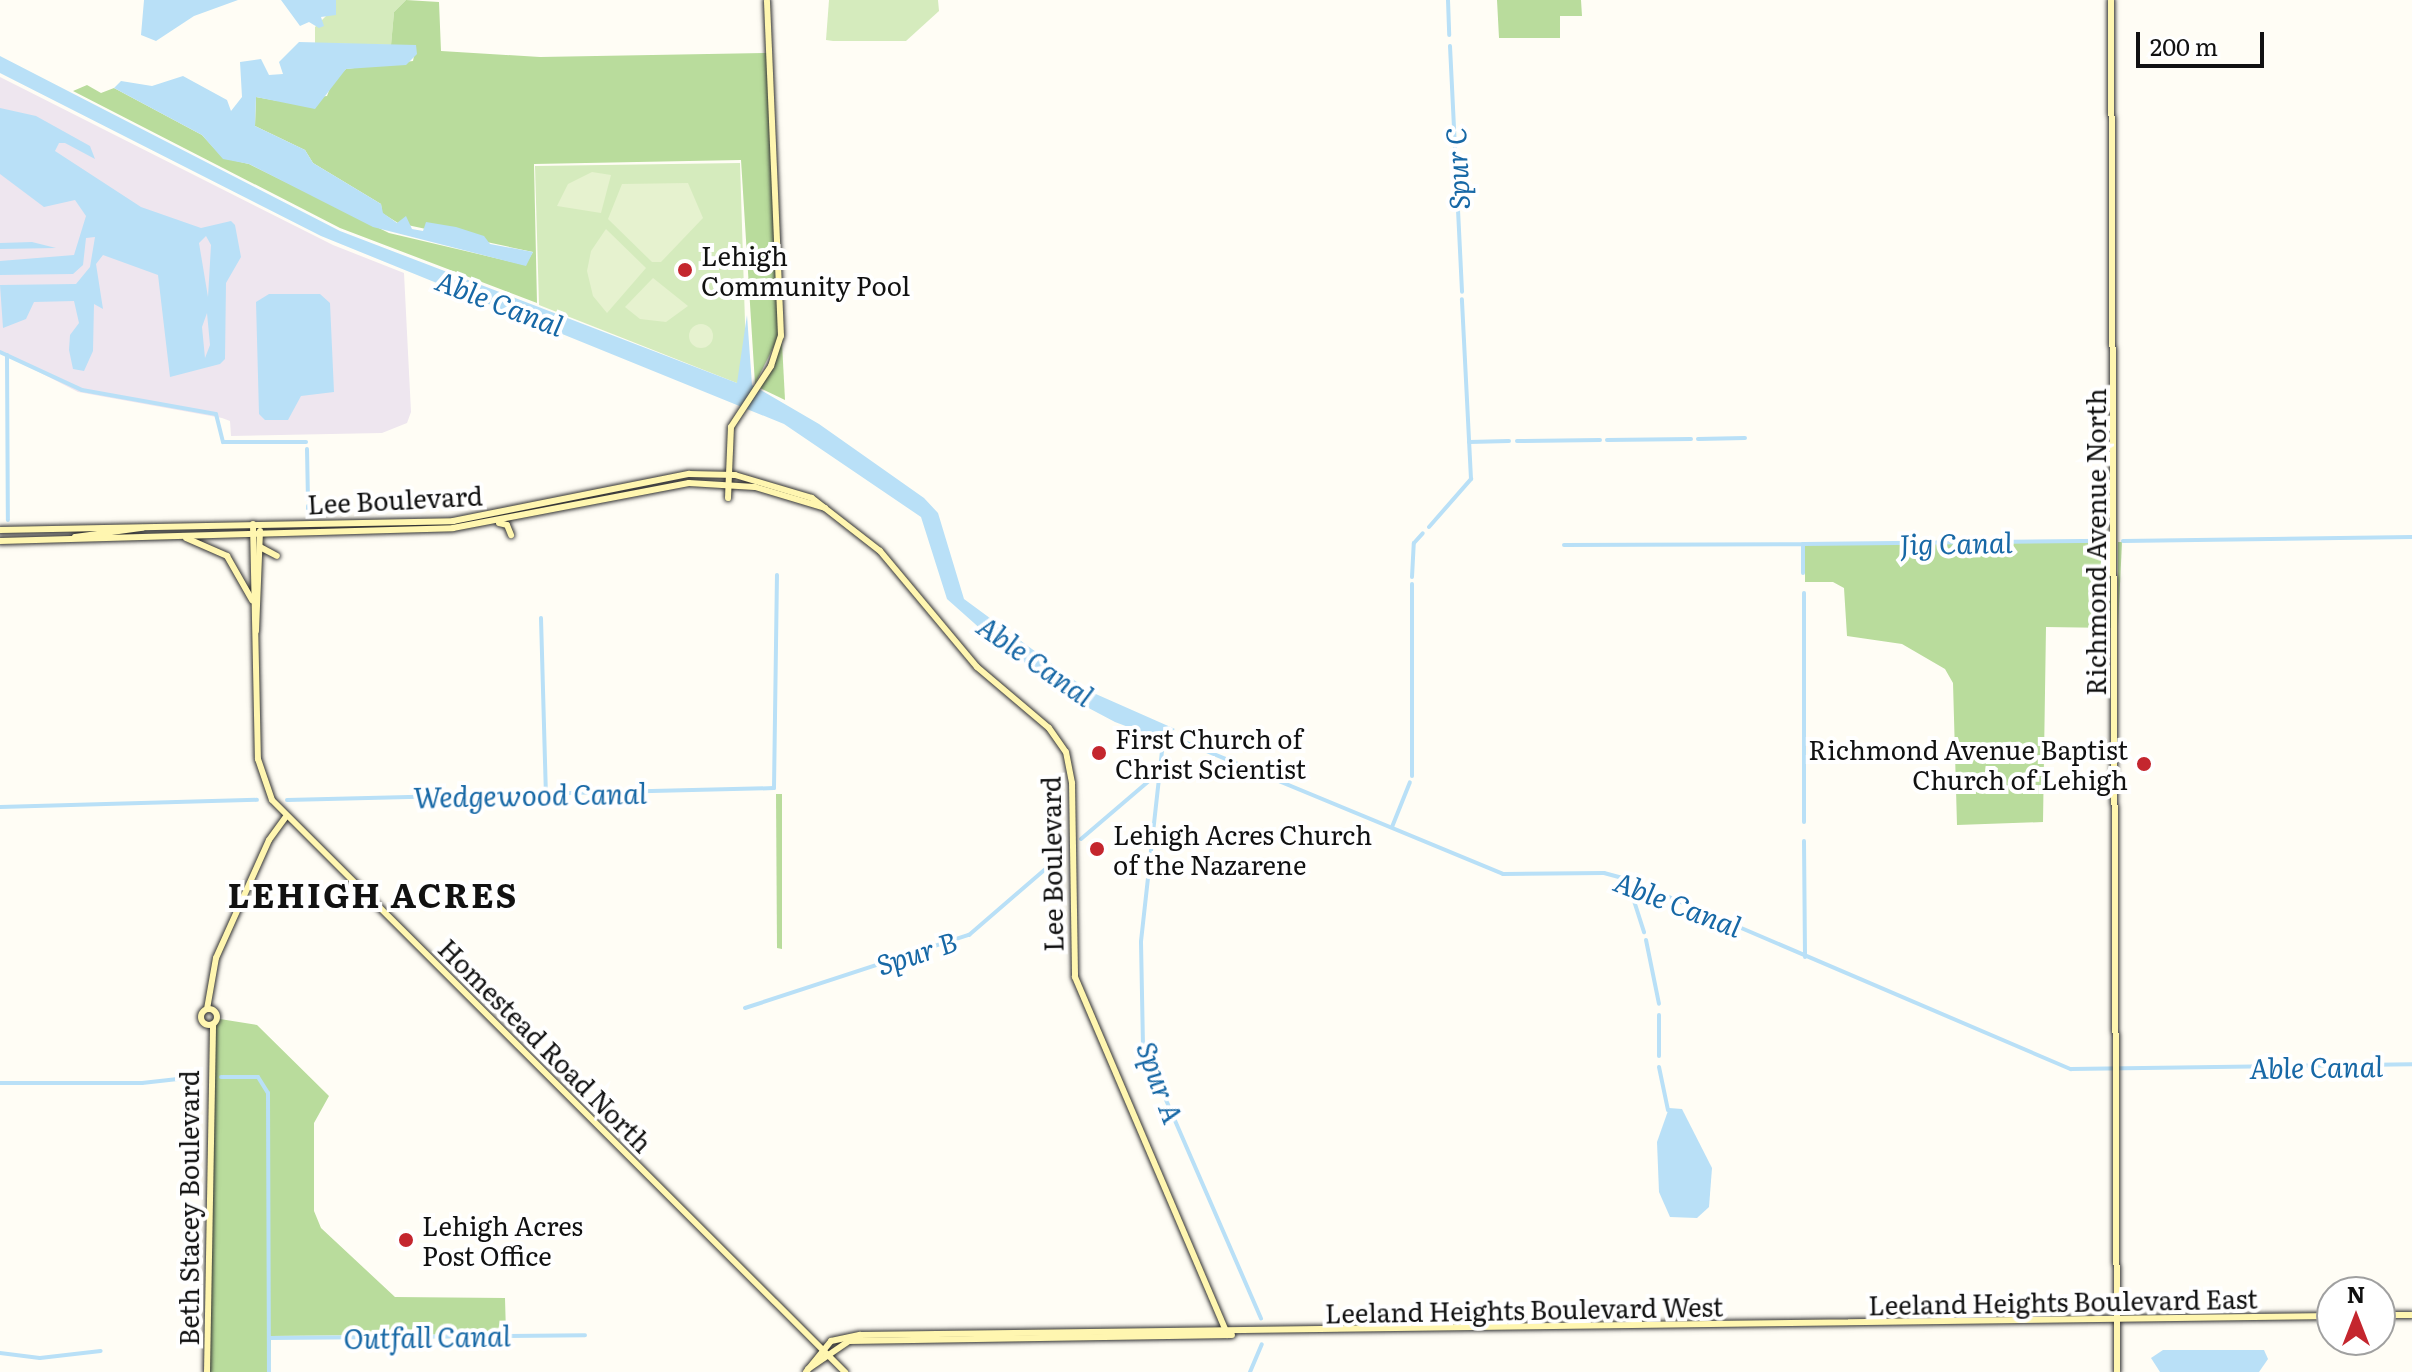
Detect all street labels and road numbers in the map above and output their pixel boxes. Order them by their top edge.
street label: Richmond Avenue North [2079,388,2111,696]
street label: Lee Boulevard [306,479,484,519]
street label: Lee Boulevard [1034,776,1068,952]
street label: Homestead Road North [433,932,659,1158]
street label: Beth Stacey Boulevard [172,1070,204,1346]
street label: Leeland Heights Boulevard East [1868,1282,2258,1320]
street label: Leeland Heights Boulevard West [1325,1290,1723,1328]

